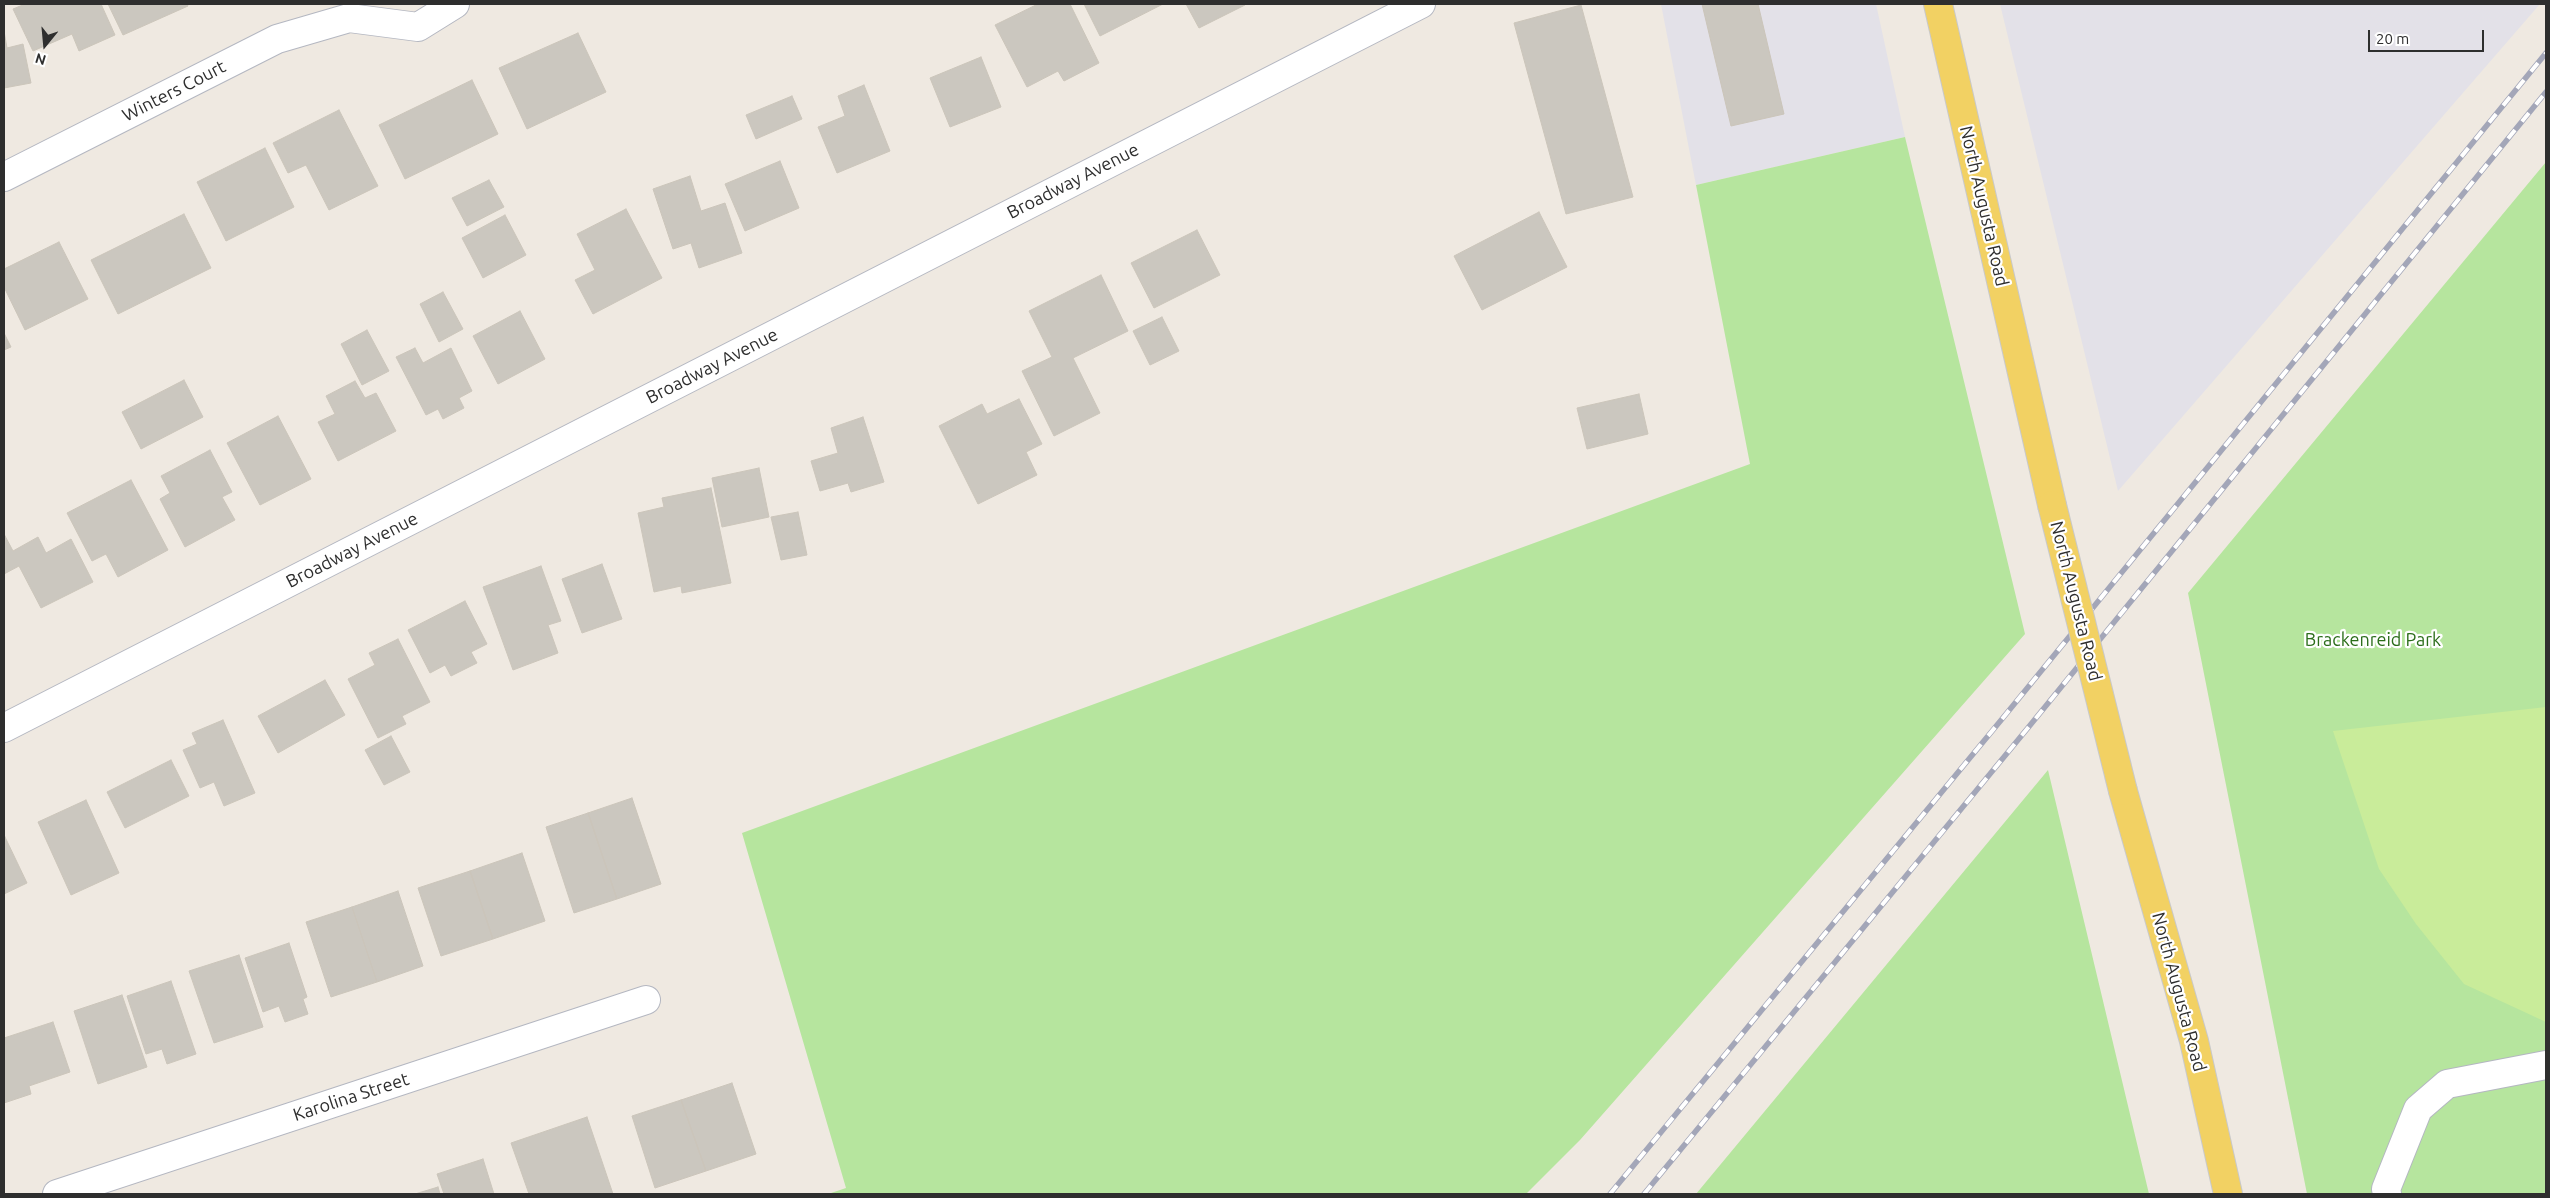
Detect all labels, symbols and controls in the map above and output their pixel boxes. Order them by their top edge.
north arrow [20,20,70,70]
scale bar [2370,20,2486,52]
text: 20 m [2376,30,2409,47]
text: N [33,50,48,69]
street label: Winters Court [119,56,229,126]
street label: North Augusta Road [1955,124,2013,288]
street label: Broadway Avenue [1003,138,1143,224]
street label: Broadway Avenue [642,323,782,409]
street label: Broadway Avenue [282,507,422,593]
street label: North Augusta Road [2046,519,2106,683]
park label: Brackenreid Park [2305,629,2441,651]
street label: North Augusta Road [2147,910,2211,1074]
street label: Karolina Street [290,1068,412,1126]

